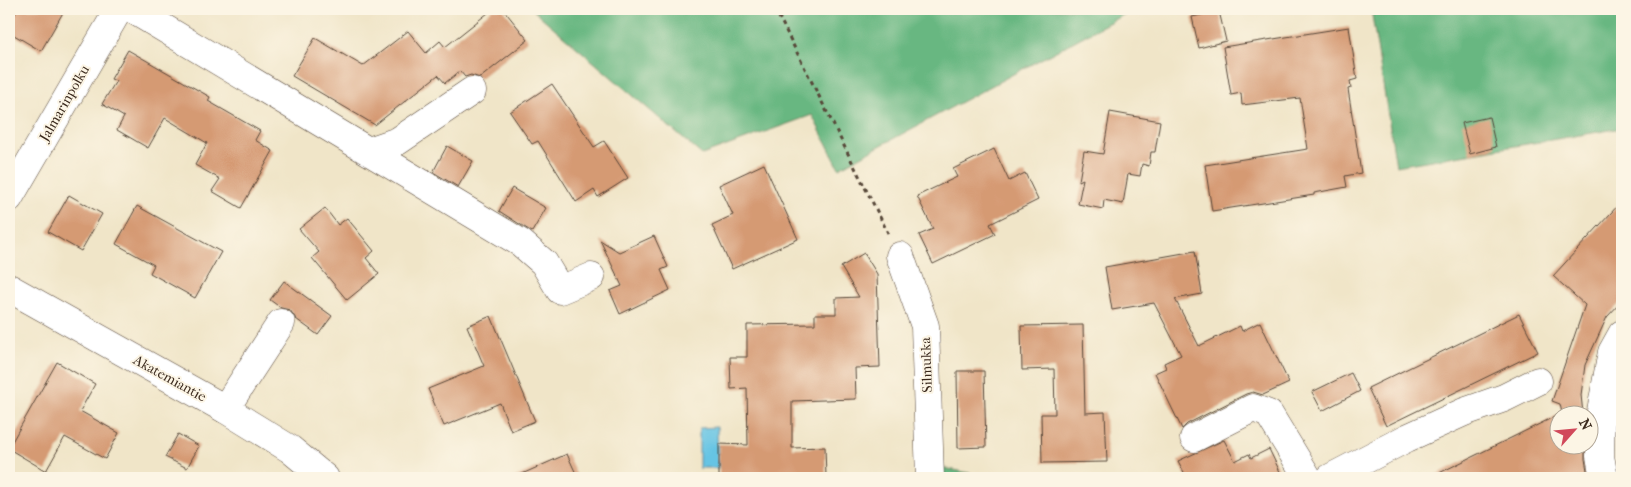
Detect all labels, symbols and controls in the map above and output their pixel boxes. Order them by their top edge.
street label: Jalmarinpolku [35,62,93,145]
street label: Silmukka [917,336,936,393]
street label: Akatemiantie [129,351,209,406]
north arrow [1548,404,1598,454]
text: N [1575,416,1595,433]

